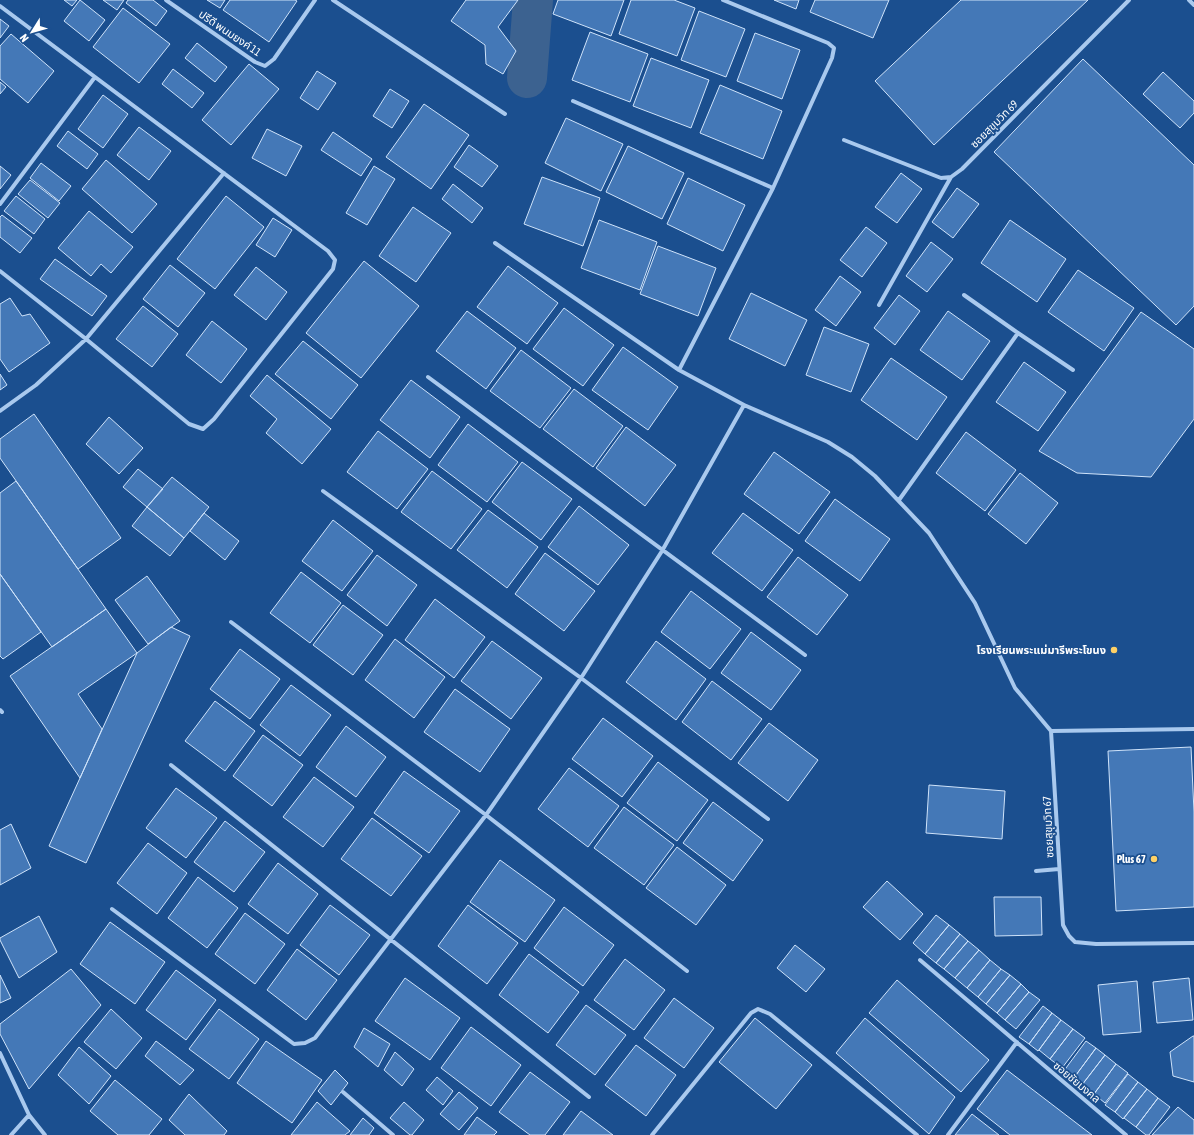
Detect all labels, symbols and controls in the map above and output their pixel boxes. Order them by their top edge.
street label: ปรีดี พนมยงค์ 11 [197,8,263,58]
north arrow [12,12,52,52]
text: N [17,32,31,44]
street label: ซอยสุขุมวิท 69 [968,98,1021,151]
place label: โรงเรียนพระแม่มารีพระโขนง [976,644,1106,656]
marker: โรงเรียนพระแม่มารีพระโขนง [1109,645,1119,655]
street label: ซอยสุขุมวิท 67 [1040,796,1057,858]
place label: Plus 67 [1117,853,1146,865]
marker: Plus 67 [1149,854,1159,864]
street label: ซอยชัยมงคล [1051,1059,1103,1105]

